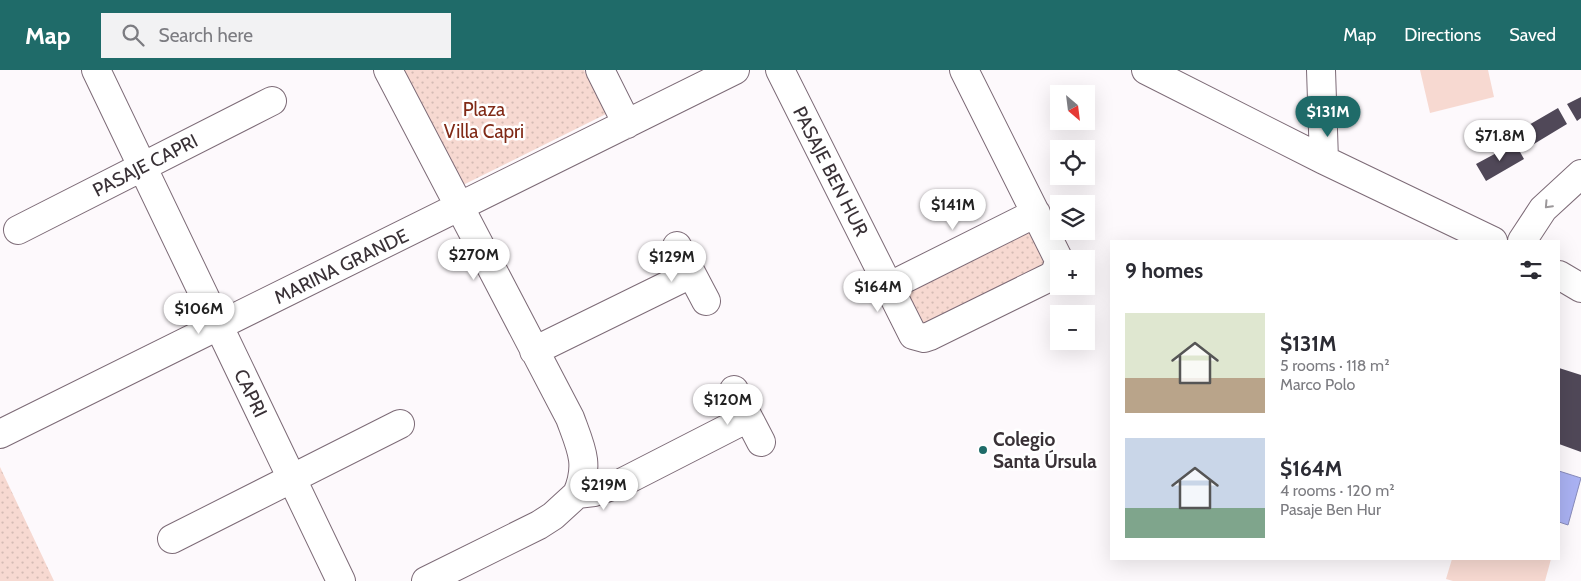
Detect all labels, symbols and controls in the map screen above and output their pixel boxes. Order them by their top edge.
search box [101,13,451,58]
text: Map [25,21,71,50]
icon: search [119,21,147,49]
text: Search here [159,24,253,47]
text: Map [1343,24,1376,46]
text: Directions [1404,24,1481,46]
text: Saved [1509,24,1556,46]
north arrow [1050,85,1095,130]
map controls [1050,85,1095,350]
pin: $131M [1293,96,1363,138]
park label: Plaza Villa Capri [444,98,524,143]
text: $131M [1306,102,1350,121]
street label: PASAJE BEN HUR [788,103,873,240]
pin: $71.8M [1459,119,1541,162]
text: $71.8M [1475,126,1525,145]
street label: PASAJE CAPRI [89,129,202,202]
button: locate [1050,140,1095,185]
pin: $141M [918,189,988,231]
text: $141M [931,195,975,214]
button: layers [1050,195,1095,240]
one-way arrow [1545,199,1554,208]
street label: MARINA GRANDE [270,224,412,309]
pin: $270M [439,238,509,281]
pin: $129M [637,240,707,283]
text: $270M [449,245,499,264]
text: $129M [649,247,695,266]
button: + [1050,250,1095,295]
icon: filters [1517,256,1545,284]
text: 9 homes [1125,258,1203,283]
pin: $164M [843,270,913,313]
text: $164M [854,277,902,296]
pin: $106M [164,292,234,335]
text: $106M [175,299,223,318]
button: − [1050,305,1095,350]
text: $131M [1280,331,1337,356]
icon: home [1165,333,1225,393]
text: 5 rooms · 118 m² [1280,356,1389,375]
street label: CAPRI [229,365,272,421]
text: Marco Polo [1280,375,1355,394]
pin: $120M [693,384,763,426]
text: $120M [704,390,752,409]
place label: Colegio Santa Úrsula [993,428,1097,473]
marker: Colegio Santa Úrsula [977,444,989,456]
text: $164M [1280,456,1342,481]
icon: home [1165,458,1225,518]
pin: $219M [569,468,639,511]
text: $219M [581,475,627,494]
text: 4 rooms · 120 m² [1280,481,1395,500]
text: Pasaje Ben Hur [1280,500,1381,519]

